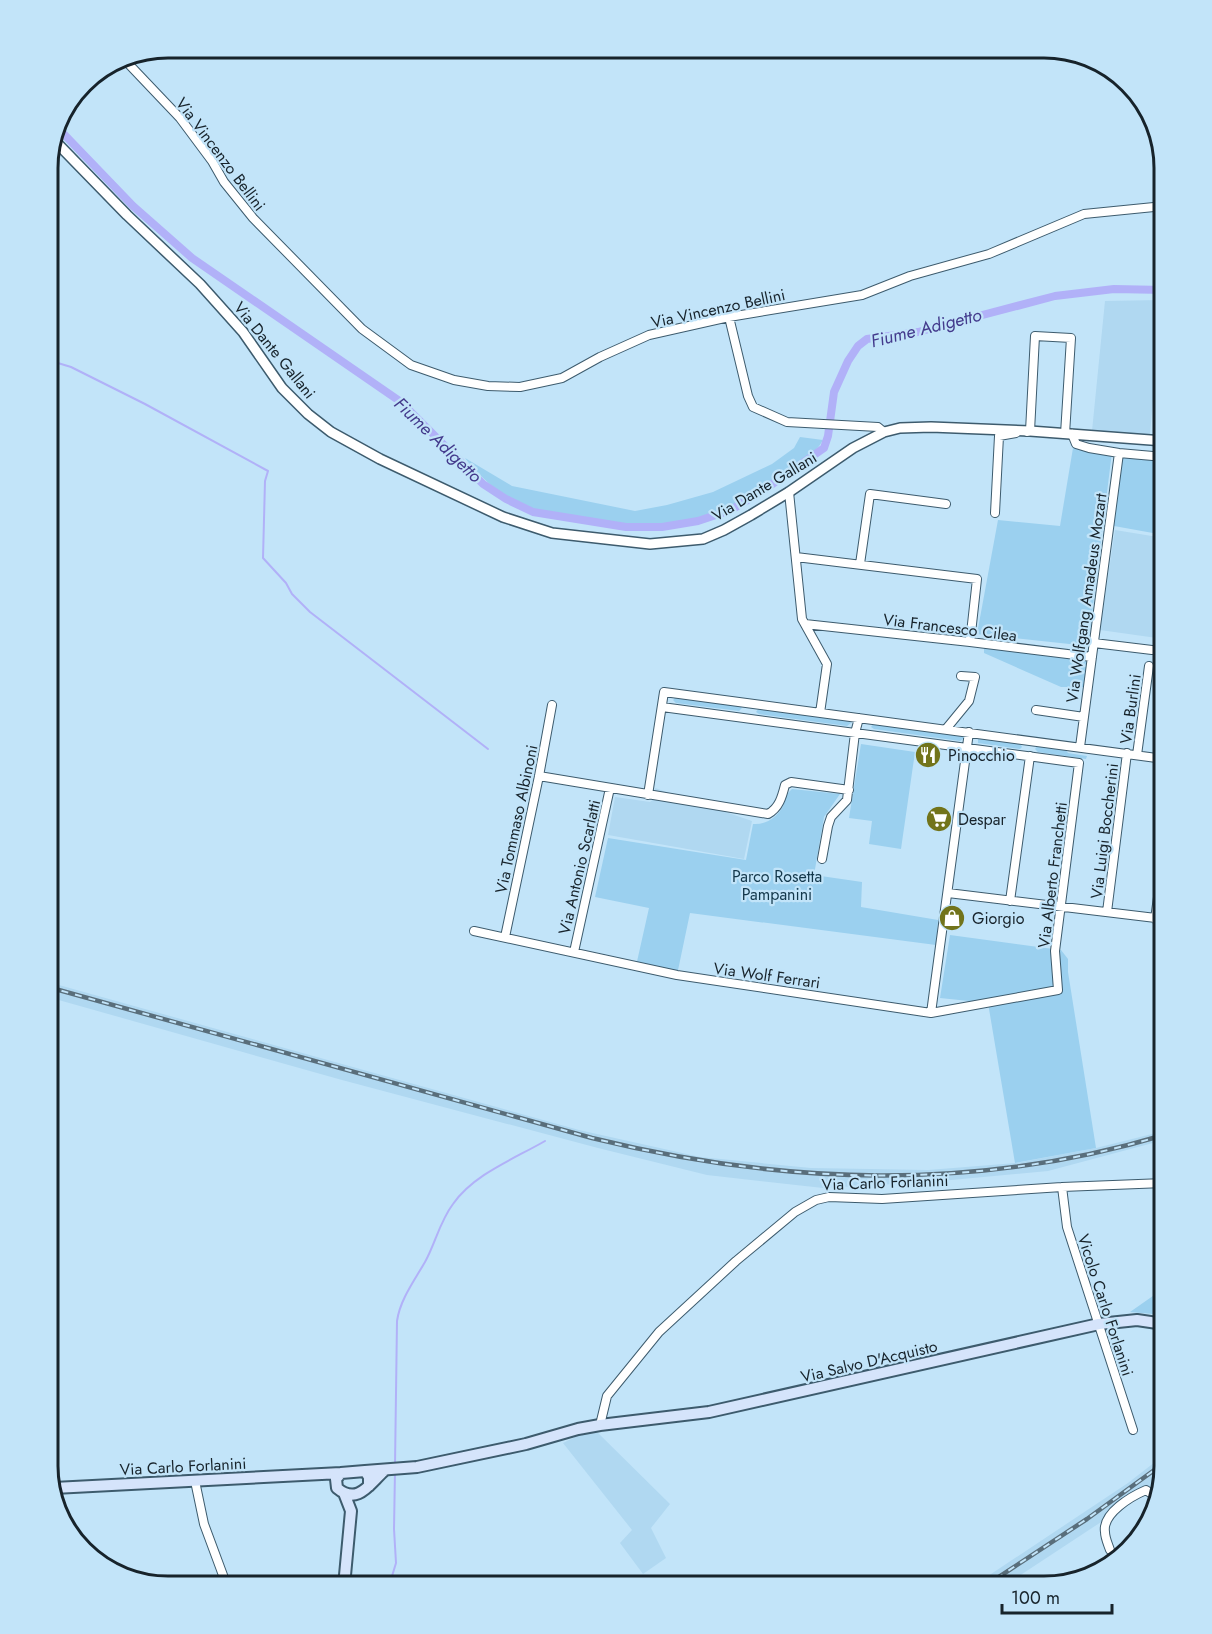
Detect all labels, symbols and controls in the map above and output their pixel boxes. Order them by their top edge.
street label: Via Vincenzo Bellini [170,93,271,216]
street label: Via Vincenzo Bellini [649,283,787,334]
street label: Via Dante Gallani [228,297,321,404]
water label: Fiume Adigetto [868,302,985,354]
water label: Fiume Adigetto [388,391,488,489]
street label: Via Dante Gallani [707,446,821,527]
street label: Via Wolfgang Amadeus Mozart [1060,492,1113,704]
street label: Via Francesco Cilea [882,608,1018,647]
street label: Via Burlini [1114,673,1147,746]
restaurant icon: Pinocchio [913,740,943,770]
street label: Via Tommaso Albinoni [489,743,544,896]
place label: Pinocchio [948,744,1015,767]
street label: Via Luigi Boccherini [1085,762,1124,900]
street label: Via Antonio Scarlatti [553,797,606,937]
street label: Via Alberto Franchetti [1032,801,1073,949]
supermarket icon: Despar [924,804,954,834]
place label: Despar [958,808,1006,831]
park label: Parco Rosetta Pampanini [732,865,822,906]
shop icon: Giorgio [937,903,967,933]
place label: Giorgio [972,907,1025,930]
street label: Via Wolf Ferrari [712,957,822,994]
street label: Via Carlo Forlanini [821,1169,949,1196]
street label: Vicolo Carlo Forlanini [1072,1231,1139,1379]
street label: Via Salvo D'Acquisto [798,1335,940,1388]
street label: Via Carlo Forlanini [119,1452,247,1481]
scale bar [1002,1577,1112,1615]
text: 100 m [1011,1585,1060,1611]

